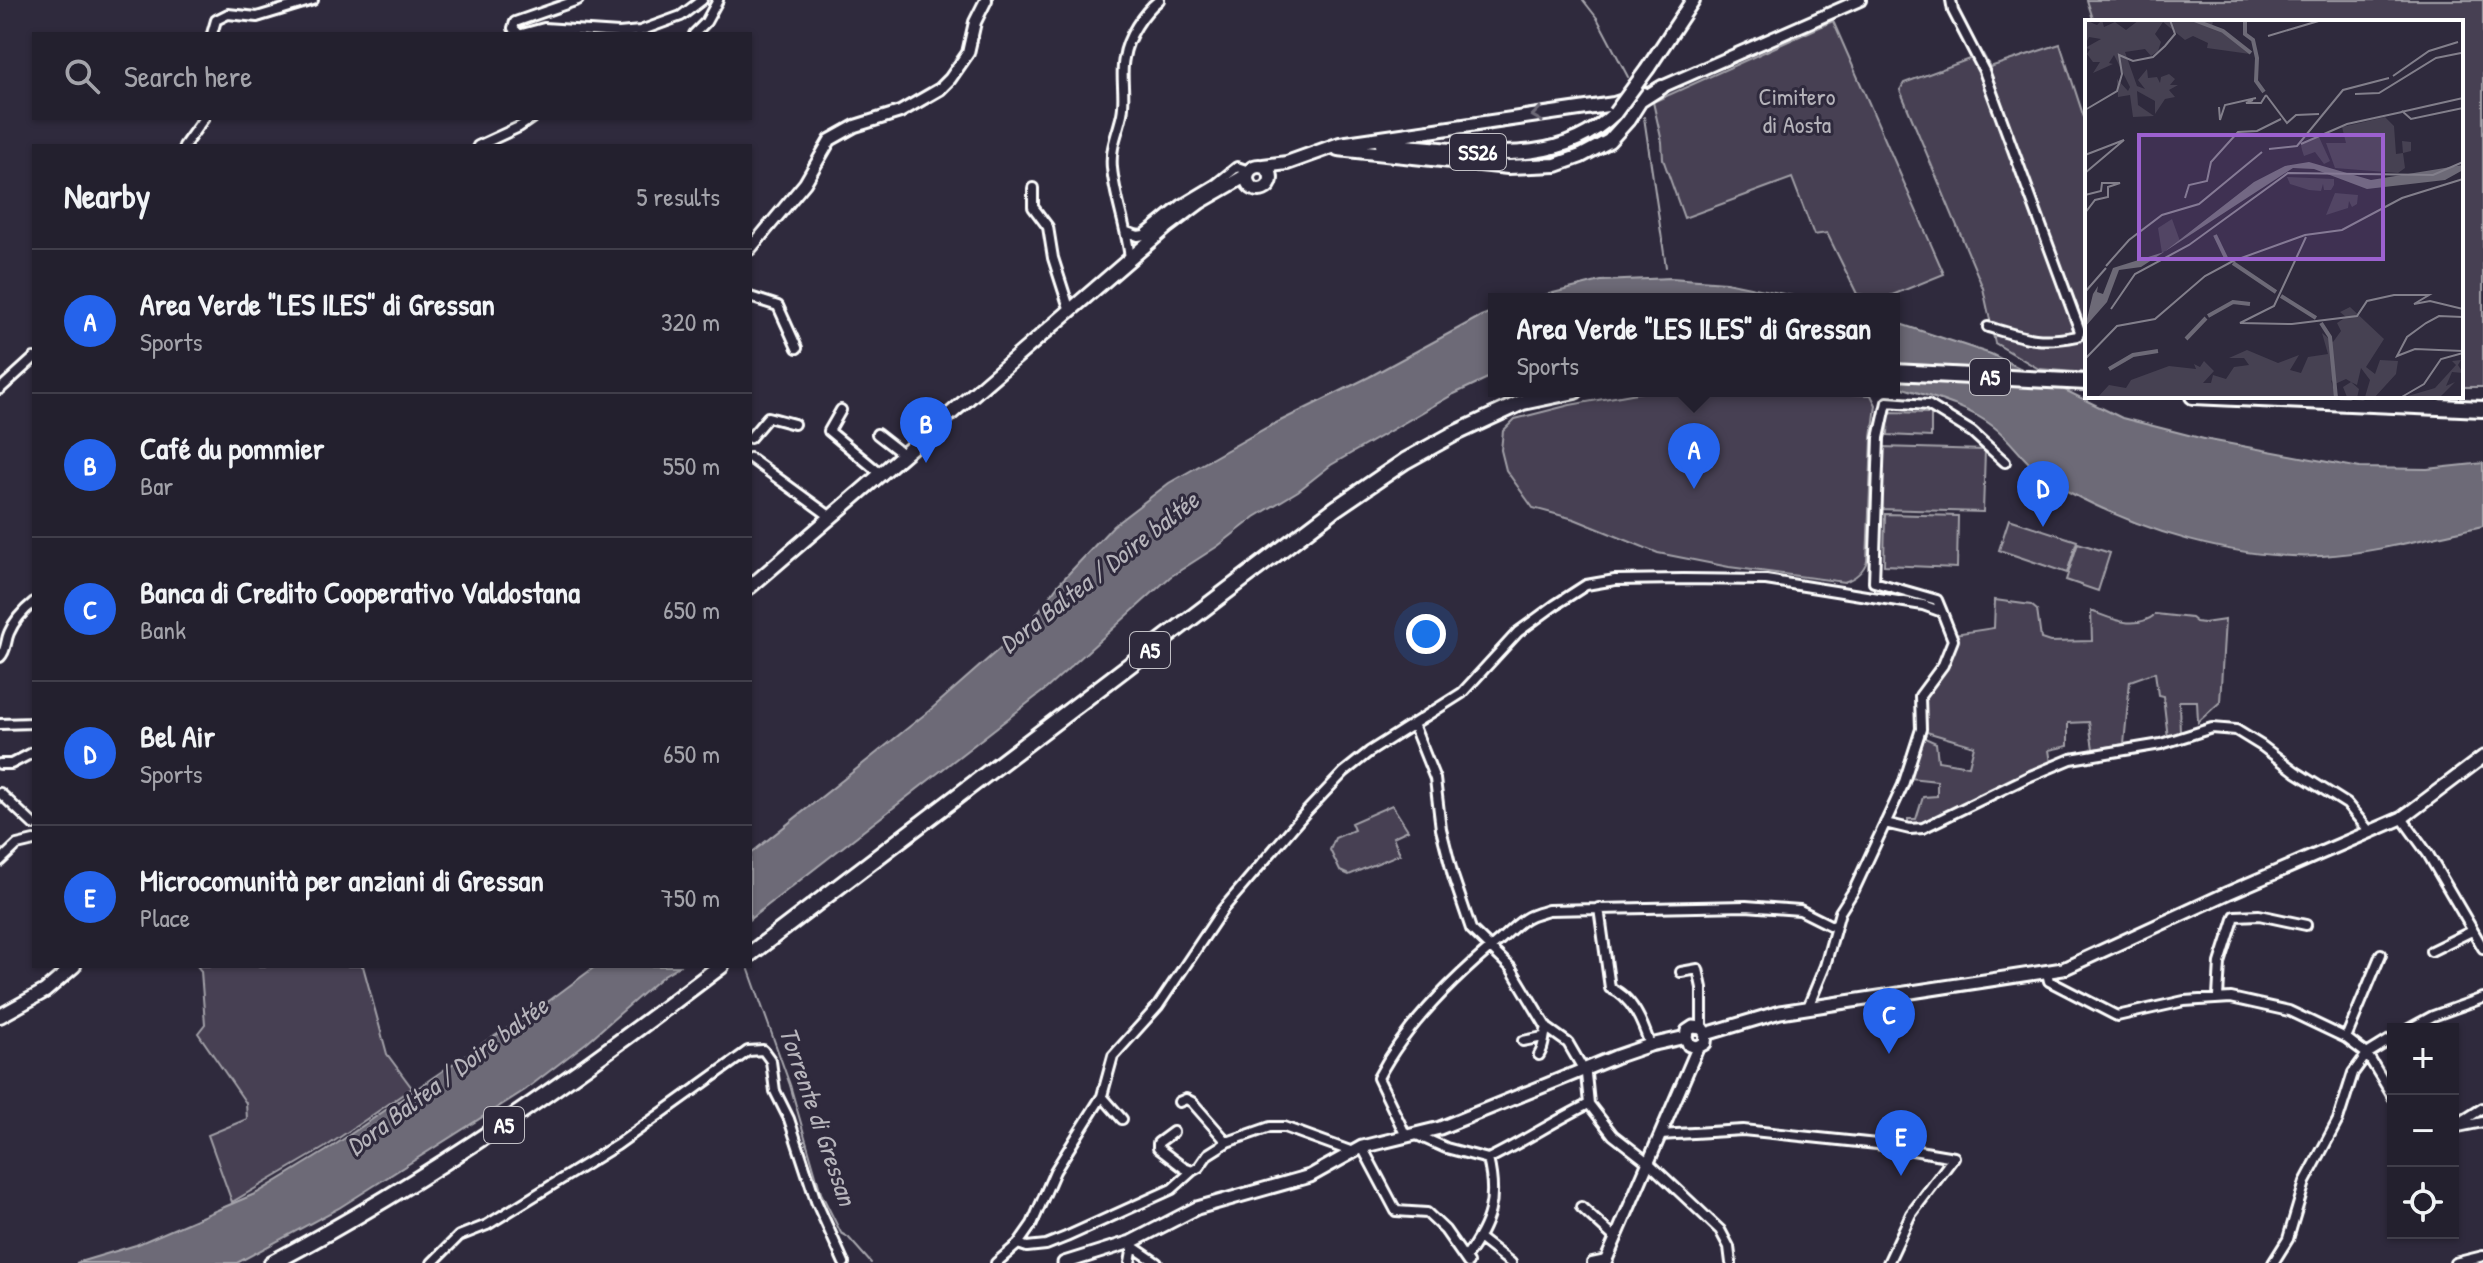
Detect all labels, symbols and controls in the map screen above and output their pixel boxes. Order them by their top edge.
inset map [2085,20,2463,398]
search box [32,32,752,120]
icon: search [60,54,104,98]
text: Search here [124,56,252,96]
park label: Cimitero di Aosta [1759,80,1836,140]
one-way arrow [1530,106,1544,123]
road number: SS26 [1450,134,1506,170]
text: Nearby [64,173,150,219]
text: 5 results [636,179,720,214]
text: Area Verde "LES ILES" di Gressan [140,284,495,324]
popup [1488,293,1900,397]
text: A [84,304,96,339]
text: 320 m [661,304,720,339]
text: Area Verde "LES ILES" di Gressan [1517,308,1871,348]
text: Sports [140,324,203,359]
text: Sports [1517,348,1579,383]
road number: A5 [1970,359,2010,395]
pin: B [900,397,952,463]
pin: A [1668,423,1720,489]
text: Café du pommier [140,428,324,468]
text: B [83,448,97,483]
text: 550 m [663,448,720,483]
pin: D [2017,461,2069,527]
text: Bar [140,468,173,503]
water label: Dora Baltea / Doire baltée [992,482,1207,661]
text: Banca di Credito Cooperativo Valdostana [140,572,580,612]
text: C [83,592,97,627]
text: 650 m [663,592,720,627]
text: Bank [140,612,186,647]
your location [1406,614,1446,654]
road number: A5 [1130,632,1170,668]
text: Bel Air [140,716,215,756]
text: D [84,736,96,771]
text: 650 m [663,736,720,771]
text: Sports [140,756,203,791]
text: Microcomunità per anziani di Gressan [140,860,544,900]
text: E [84,880,96,915]
text: 750 m [661,880,720,915]
text: Place [140,900,190,935]
water label: Dora Baltea / Doire baltée [339,987,556,1163]
pin: C [1863,988,1915,1054]
water label: Torrente di Gressan [772,1022,866,1212]
map controls [2387,1023,2459,1239]
button: + [2387,1023,2459,1095]
button: − [2387,1095,2459,1167]
road number: A5 [484,1107,524,1143]
pin: E [1875,1110,1927,1176]
button: locate [2387,1167,2459,1239]

